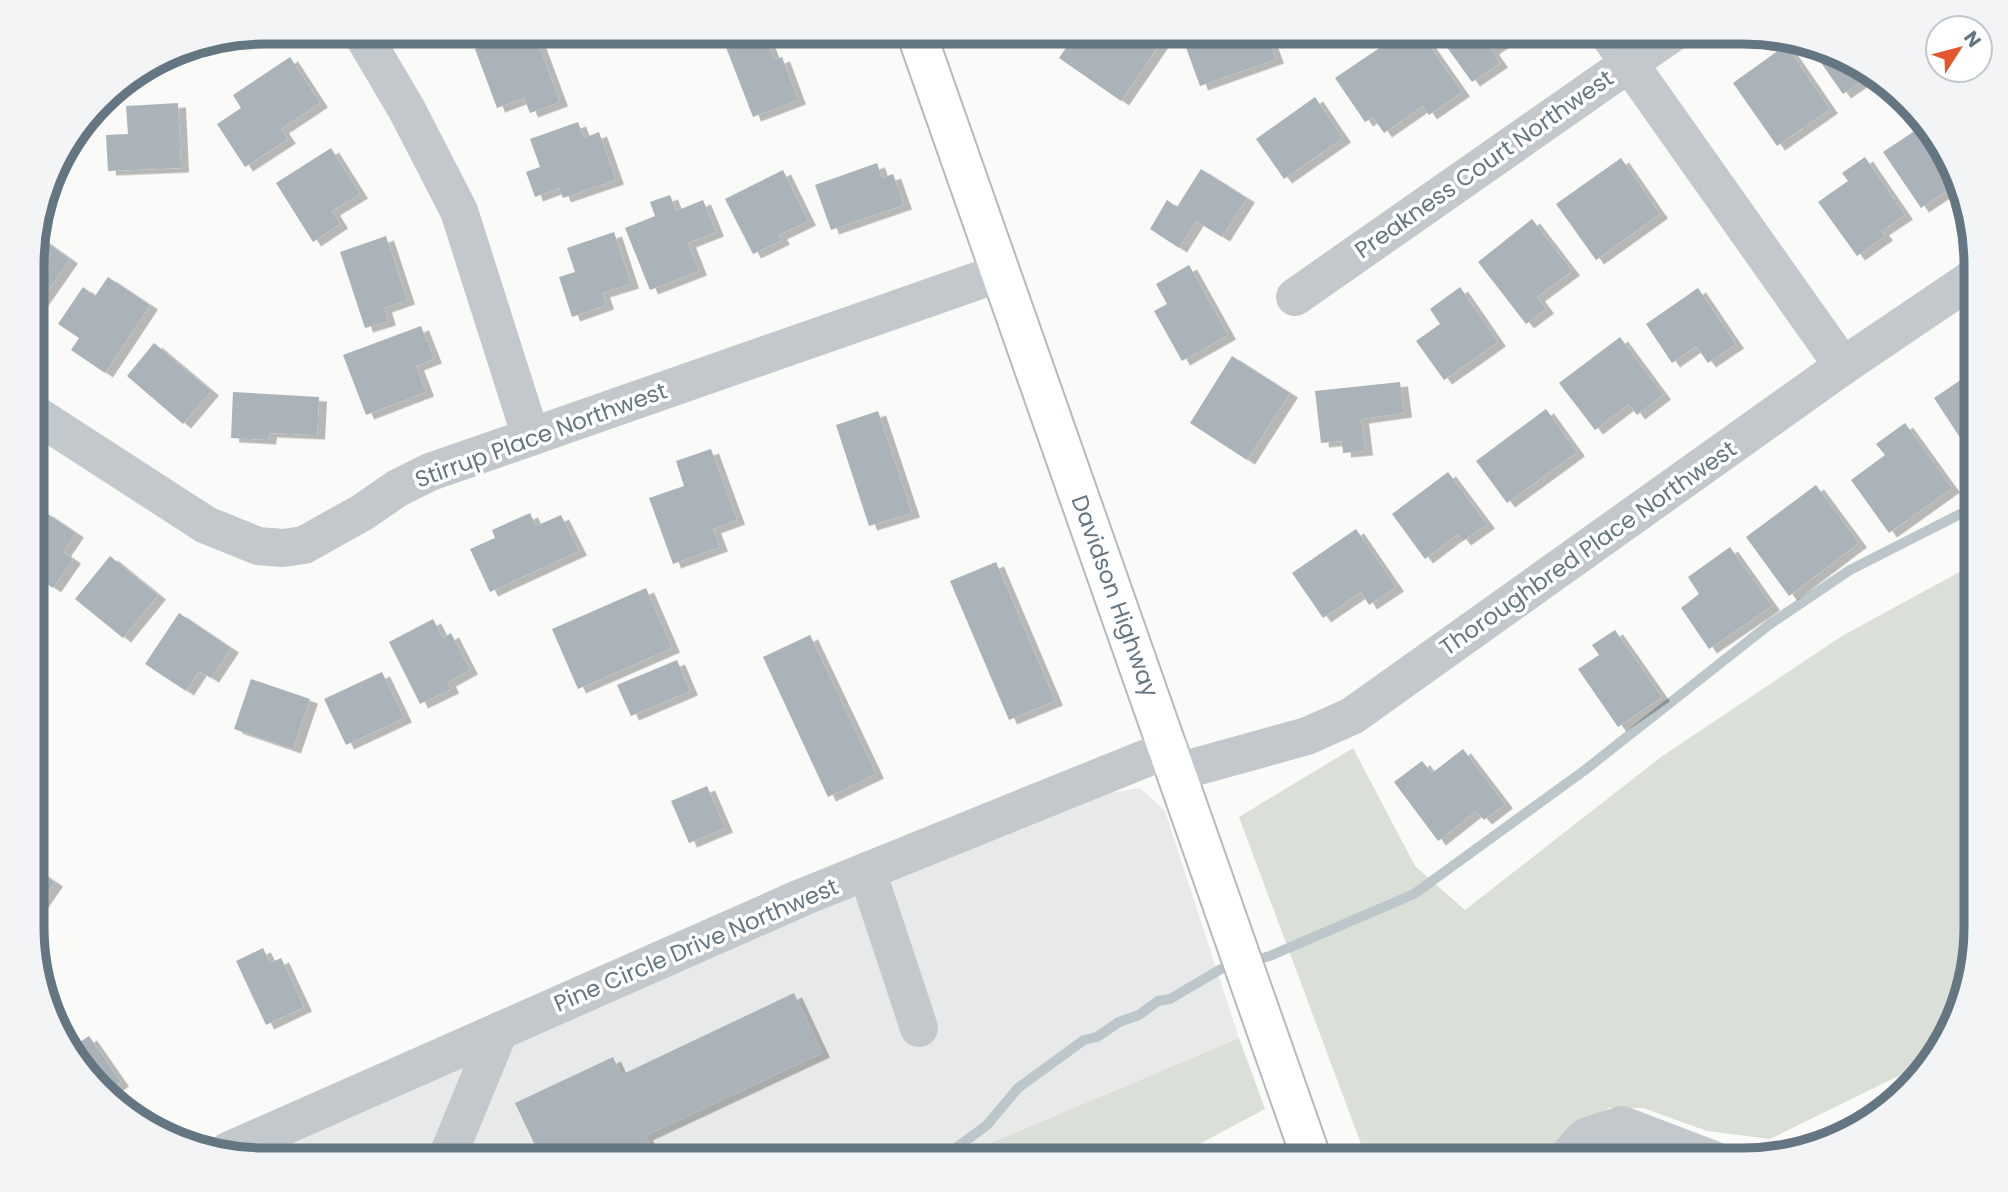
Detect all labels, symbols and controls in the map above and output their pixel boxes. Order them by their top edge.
north arrow [1924,14,1994,84]
text: N [1957,26,1987,53]
street label: Preakness Court Northwest [1348,62,1620,266]
street label: Stirrup Place Northwest [411,374,671,496]
street label: Thoroughbred Place Northwest [1433,433,1743,663]
street label: Davidson Highway [1064,491,1166,701]
street label: Pine Circle Drive Northwest [549,870,843,1020]

